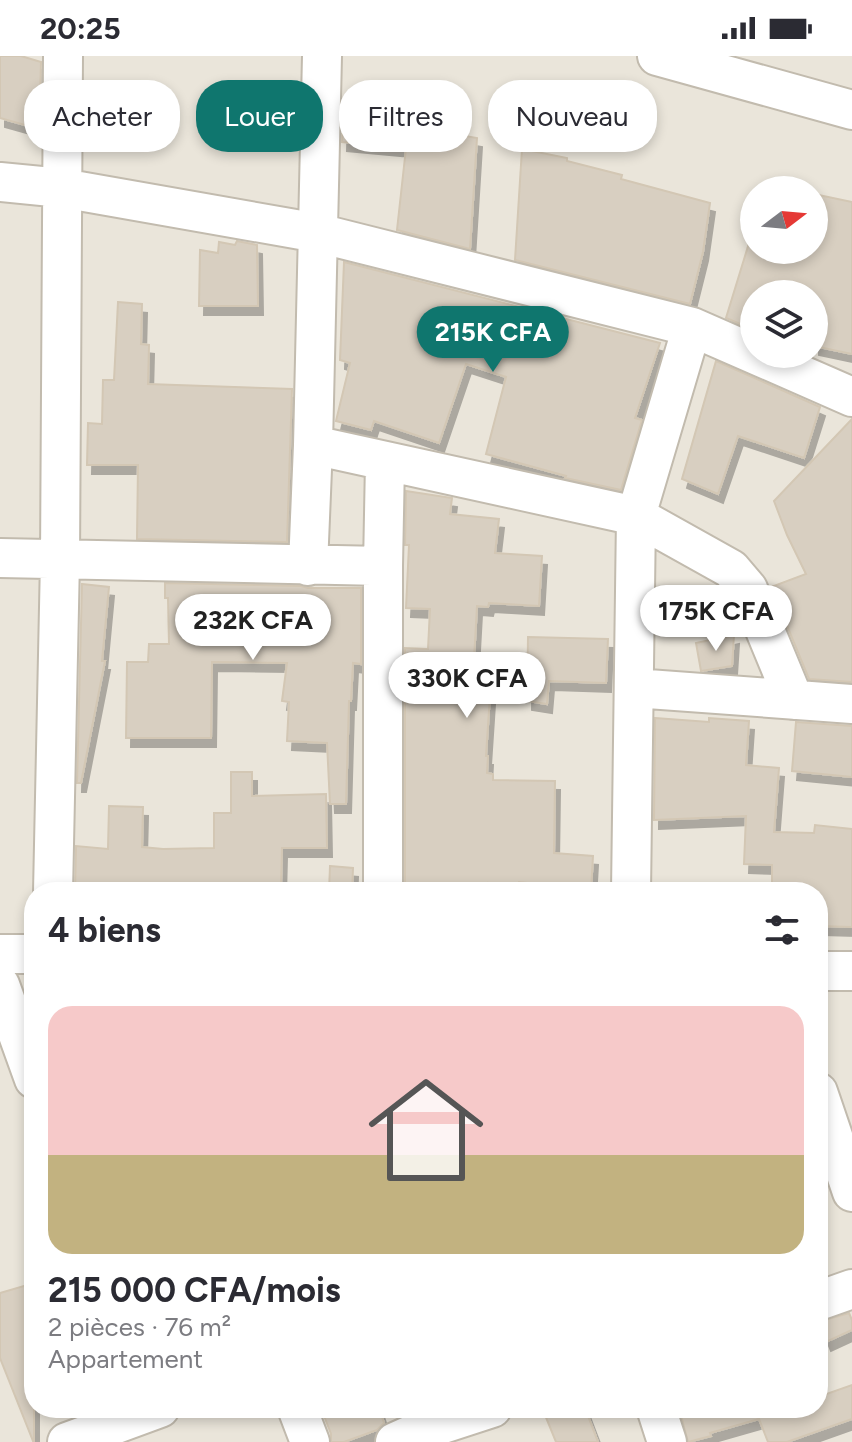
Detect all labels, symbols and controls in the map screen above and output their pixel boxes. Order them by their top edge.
text: 20:25 [40,10,121,47]
chip: Acheter [24,80,180,152]
chip: Louer [196,80,323,152]
chip: Filtres [339,80,472,152]
chip: Nouveau [488,80,657,152]
north arrow [740,176,828,264]
map controls [740,176,828,368]
button: layers [740,280,828,368]
pin: 215K CFA [410,306,576,374]
text: 215K CFA [435,316,551,348]
pin: 175K CFA [633,585,799,653]
pin: 232K CFA [170,594,336,662]
text: 175K CFA [658,595,774,627]
text: 232K CFA [193,604,313,636]
pin: 330K CFA [384,652,550,720]
text: 330K CFA [406,662,528,694]
icon: filters [760,908,804,952]
text: 4 biens [48,910,161,951]
icon: home [354,1058,498,1202]
text: 215 000 CFA/mois [48,1270,341,1311]
text: 2 pièces · 76 m² [48,1311,231,1343]
text: Appartement [48,1343,203,1375]

